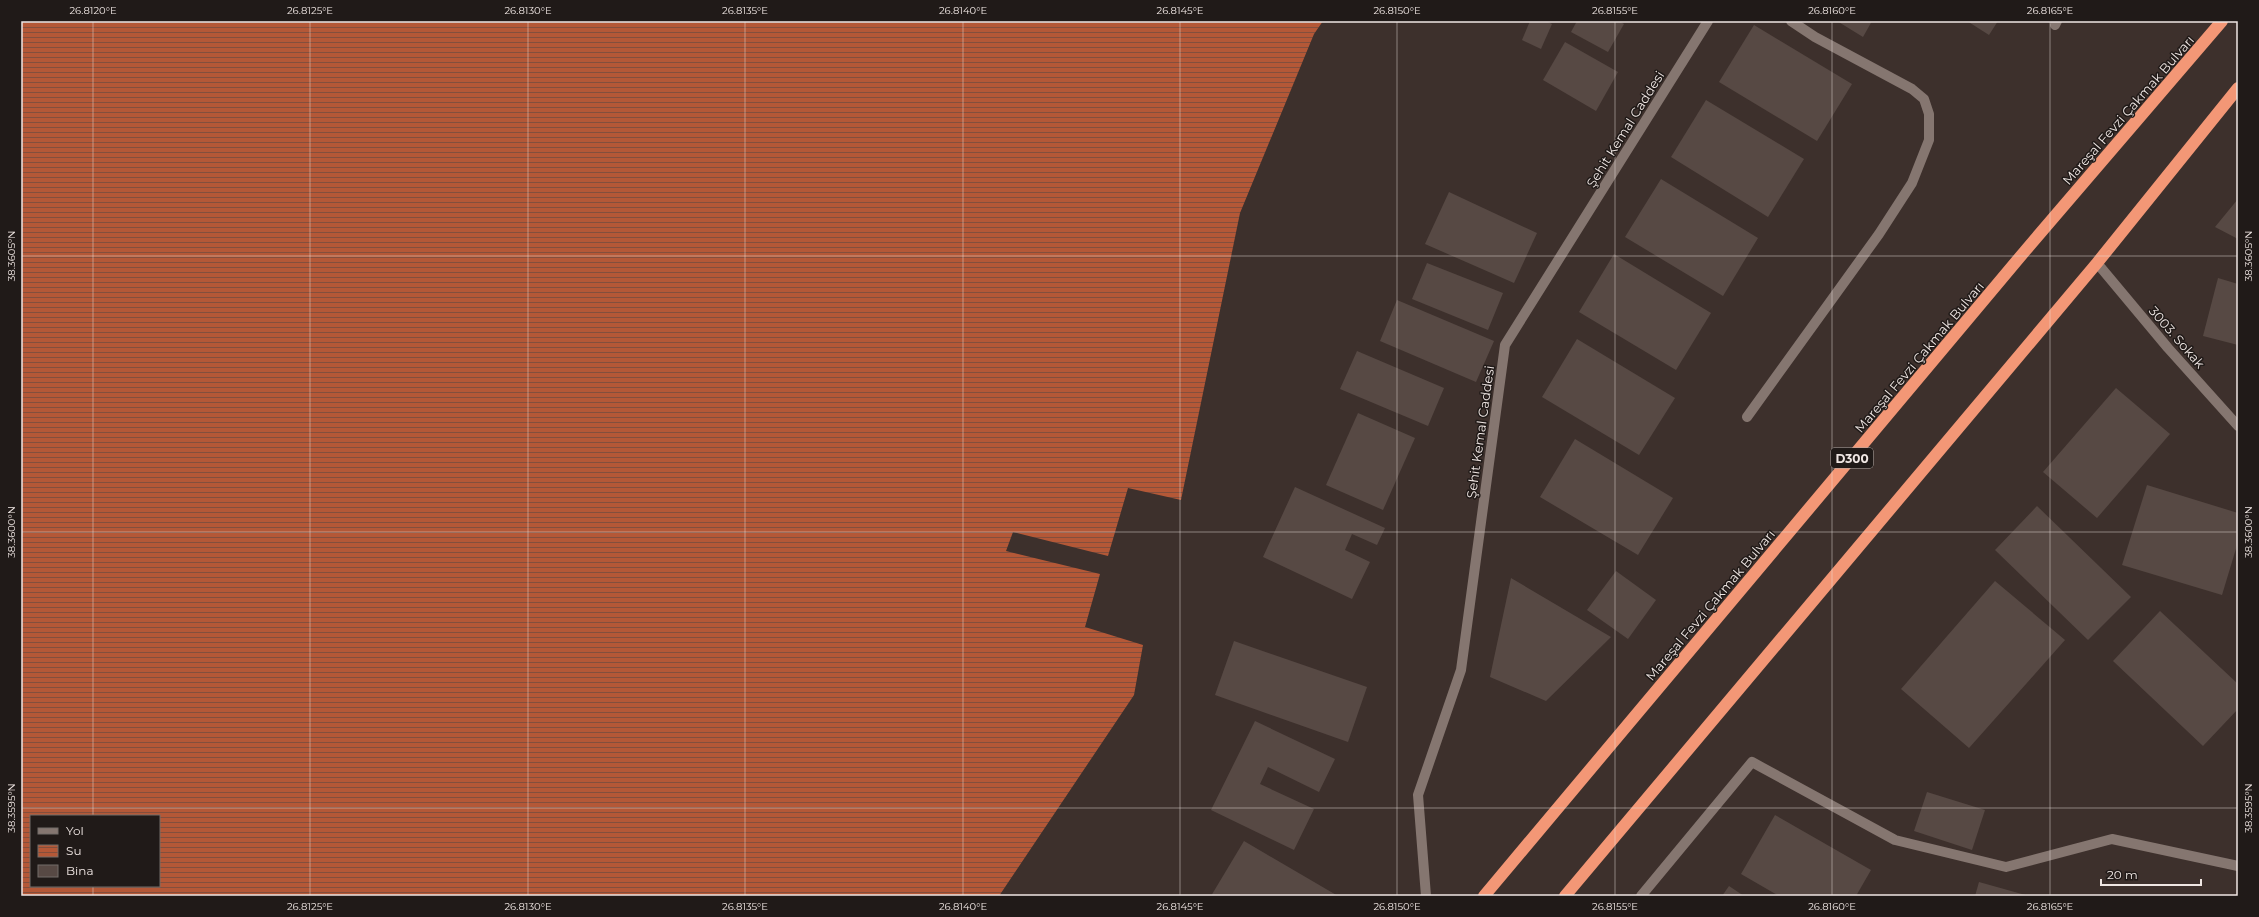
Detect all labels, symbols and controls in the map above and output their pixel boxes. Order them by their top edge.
text: 26.8120°E [69,4,117,17]
text: 26.8125°E [287,4,333,17]
text: 26.8130°E [504,4,552,17]
text: 26.8135°E [722,4,768,17]
text: 26.8140°E [939,4,987,17]
text: 26.8145°E [1156,4,1204,17]
text: 26.8150°E [1373,4,1421,17]
text: 26.8155°E [1592,4,1638,17]
text: 26.8160°E [1808,4,1856,17]
text: 26.8165°E [2027,4,2074,17]
street label: Mareşal Fevzi Çakmak Bulvarı [2059,32,2197,188]
street label: Şehit Kemal Caddesi [1583,68,1667,190]
text: 38.3605°N [5,231,18,281]
text: 38.3605°N [2242,231,2255,281]
street label: Mareşal Fevzi Çakmak Bulvarı [1851,278,1987,436]
street label: 3003. Sokak [2146,303,2208,372]
street label: Şehit Kemal Caddesi [1463,365,1497,499]
road number: D300 [1831,448,1873,468]
text: 38.3600°N [5,506,18,558]
text: 38.3600°N [2242,506,2255,558]
street label: Mareşal Fevzi Çakmak Bulvarı [1642,526,1778,684]
text: 38.3595°N [5,783,18,833]
text: 38.3595°N [2242,783,2255,833]
legend [30,815,160,887]
text: Yol [66,823,84,838]
text: Su [66,843,81,858]
scale bar [2101,861,2201,887]
text: Bina [66,863,93,878]
text: 20 m [2107,867,2138,882]
text: 26.8125°E [287,900,333,913]
text: 26.8130°E [504,900,552,913]
text: 26.8135°E [722,900,768,913]
text: 26.8140°E [939,900,987,913]
text: 26.8145°E [1156,900,1204,913]
text: 26.8150°E [1373,900,1421,913]
text: 26.8155°E [1592,900,1638,913]
text: 26.8160°E [1808,900,1856,913]
text: 26.8165°E [2027,900,2074,913]

